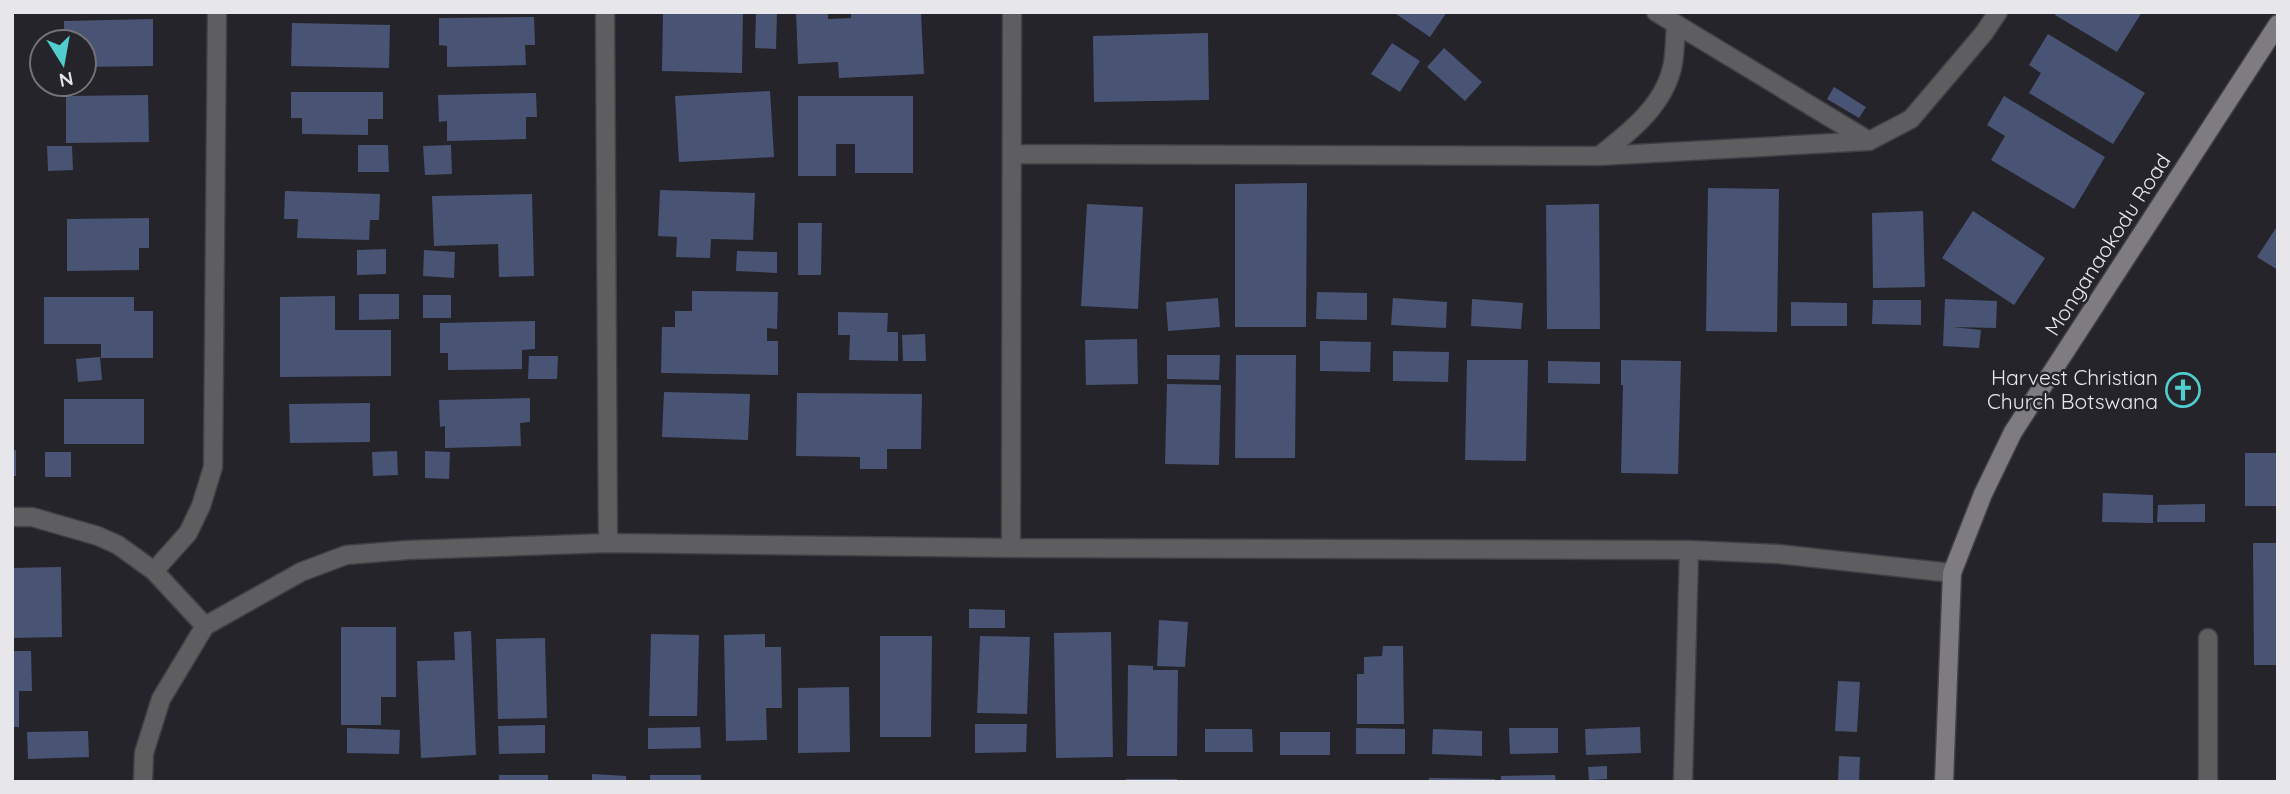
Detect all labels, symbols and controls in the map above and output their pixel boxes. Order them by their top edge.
north arrow [28,28,98,98]
text: N [57,67,75,93]
street label: Monganaokodu Road [2039,149,2176,340]
place label: Harvest Christian Church Botswana [1987,364,2158,414]
church icon: Harvest Christian Church Botswana [2164,371,2202,409]

